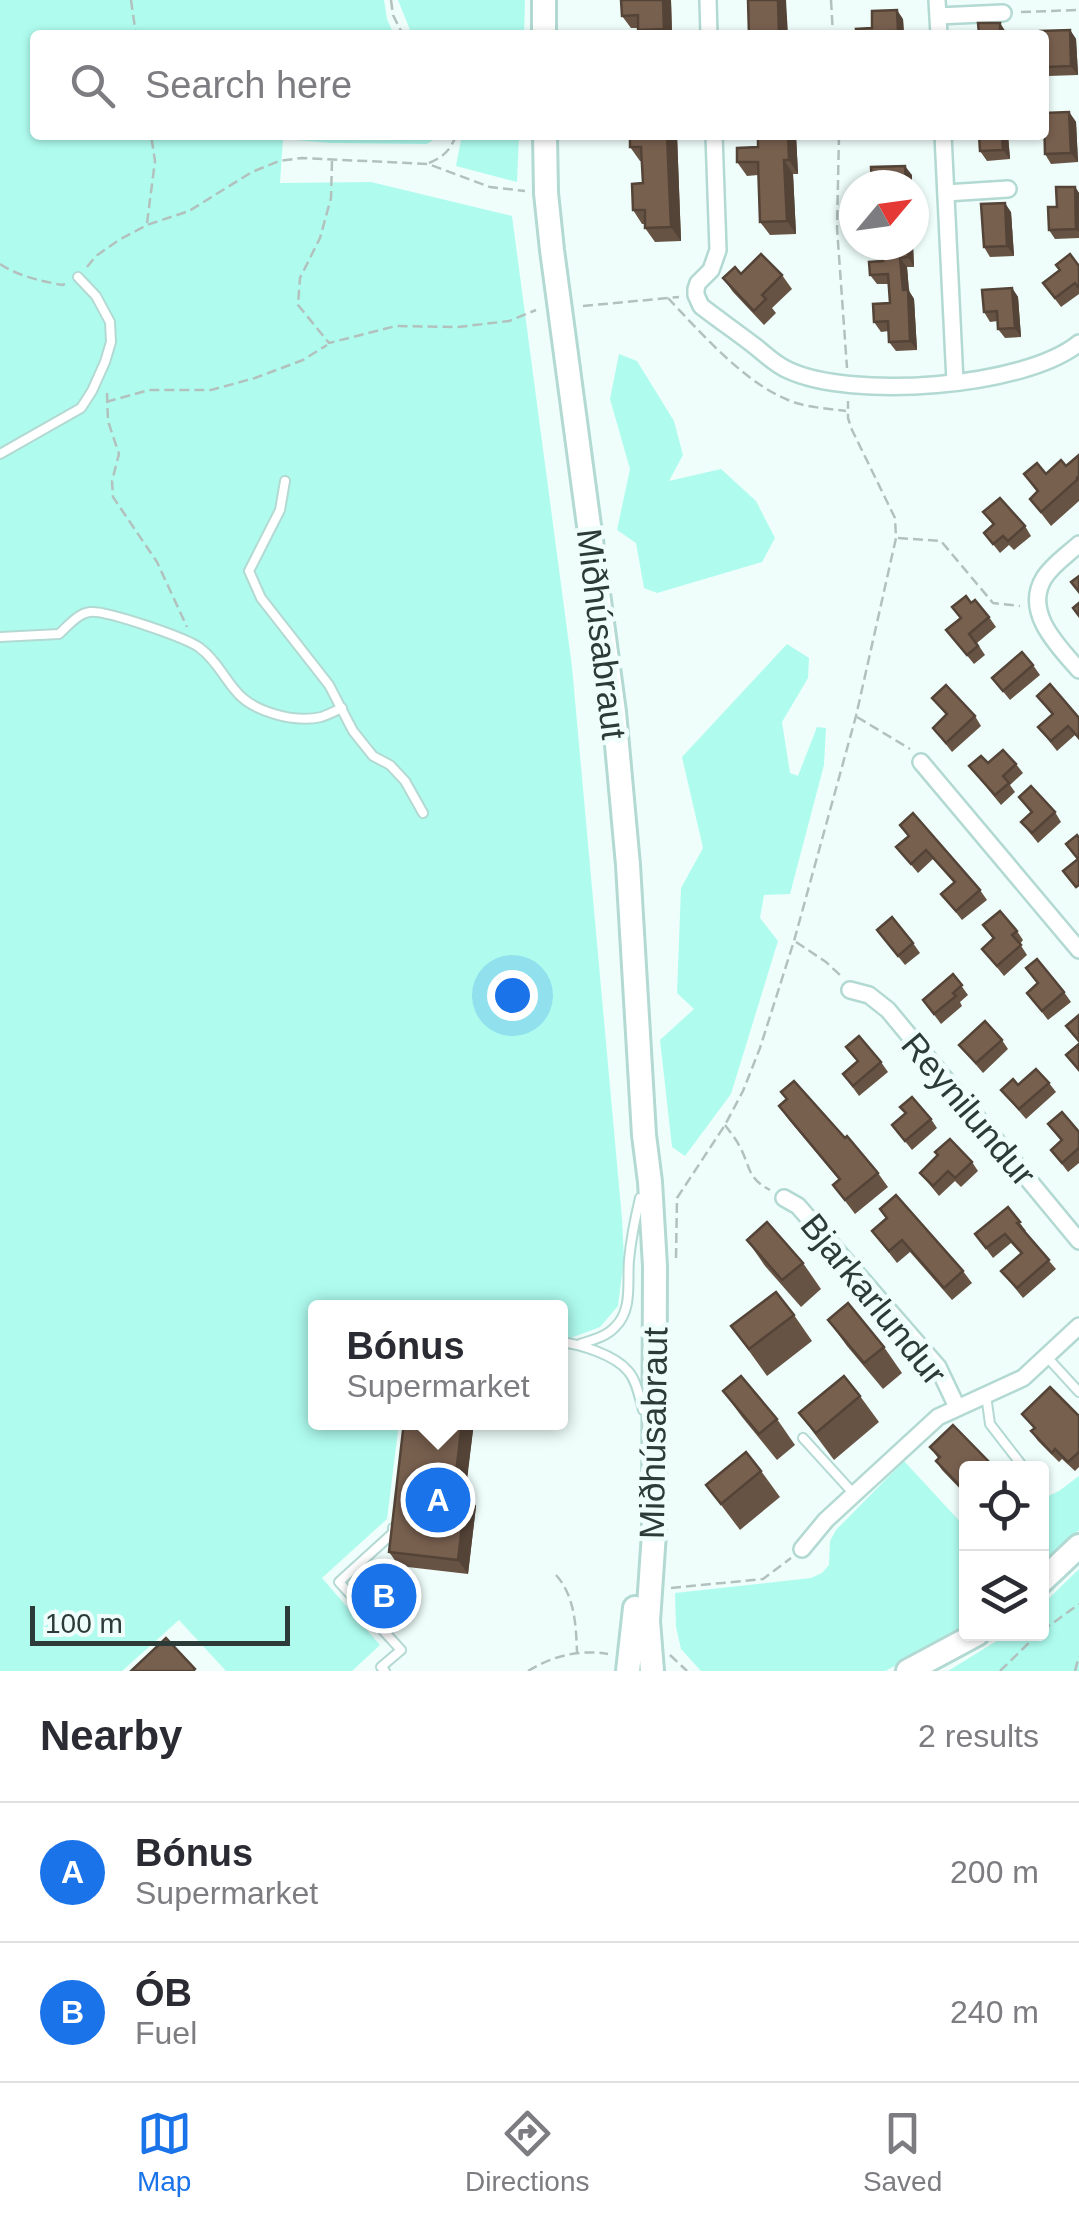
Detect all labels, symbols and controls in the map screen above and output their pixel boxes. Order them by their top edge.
search box [30,30,1049,140]
icon: search [65,58,120,113]
text: Search here [145,64,352,106]
north arrow [839,170,929,260]
street label: Miðhúsabraut [570,526,634,742]
your location [487,970,538,1021]
street label: Reynilundur [894,1025,1044,1193]
street label: Bjarkarlundur [793,1206,955,1392]
popup [308,1300,568,1430]
text: Bónus [346,1325,465,1367]
street label: Miðhúsabraut [632,1326,674,1539]
text: Supermarket [346,1368,530,1404]
map controls [959,1461,1049,1641]
button: locate [959,1461,1049,1551]
pin: A [406,1462,470,1538]
button: layers [959,1551,1049,1641]
pin: B [352,1558,416,1634]
scale bar [30,1601,290,1646]
text: 100 m [45,1608,123,1639]
text: Nearby [40,1712,182,1759]
text: 2 results [918,1718,1039,1754]
text: Bónus [135,1832,253,1874]
text: A [61,1854,84,1890]
text: 200 m [950,1854,1039,1890]
text: Supermarket [135,1875,318,1911]
text: ÓB [135,1972,192,2014]
text: B [61,1994,84,2030]
text: 240 m [950,1994,1039,2030]
text: Fuel [135,2015,197,2051]
tab: Map [137,2106,192,2198]
tab: Directions [465,2106,590,2198]
tab: Saved [863,2106,942,2198]

